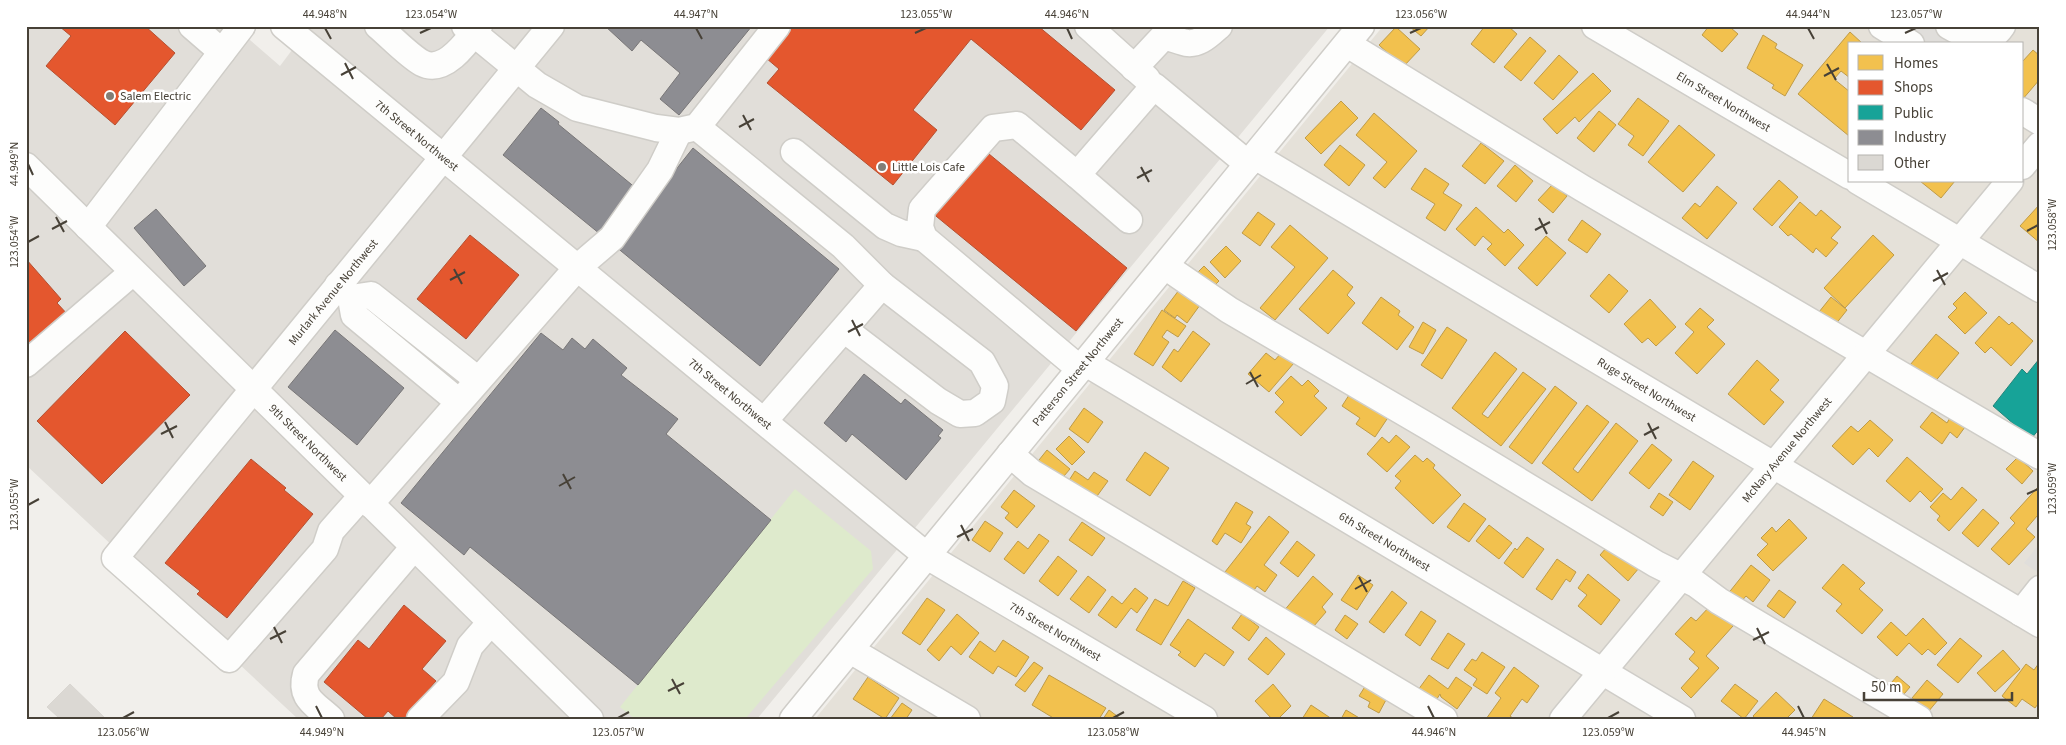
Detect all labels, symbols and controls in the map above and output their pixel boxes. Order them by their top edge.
text: 44.948°N [303,6,347,23]
text: 123.054°W [405,6,458,23]
text: 44.947°N [674,6,718,23]
text: 123.055°W [900,6,953,23]
text: 44.946°N [1045,6,1089,23]
text: 123.056°W [1395,6,1448,23]
text: 44.944°N [1786,6,1830,23]
text: 123.057°W [1890,6,1943,23]
legend [1848,42,2024,182]
text: Homes [1894,53,1938,74]
street label: Elm Street Northwest [1673,67,1774,136]
text: Shops [1894,77,1933,98]
place label: Salem Electric [120,88,192,105]
marker: Salem Electric [104,90,116,102]
street label: 7th Street Northwest [371,96,462,175]
text: Public [1894,103,1933,124]
text: Industry [1894,127,1946,148]
text: 44.949°N [6,142,23,186]
text: Other [1894,153,1931,174]
place label: Little Lois Cafe [892,159,965,176]
marker: Little Lois Cafe [876,161,888,173]
text: 123.058°W [2044,198,2061,251]
text: 123.054°W [6,215,23,268]
street label: Murlark Avenue Northwest [284,235,382,349]
street label: Patterson Street Northwest [1028,314,1127,430]
street label: Ruge Street Northwest [1594,353,1699,426]
street label: 7th Street Northwest [685,354,776,433]
street label: McNary Avenue Northwest [1738,393,1836,506]
street label: 9th Street Northwest [265,400,351,485]
text: 123.059°W [2044,462,2061,515]
text: 123.055°W [6,478,23,531]
street label: 6th Street Northwest [1336,508,1434,575]
street label: 7th Street Northwest [1006,598,1104,665]
scale bar [1864,670,2011,702]
text: 50 m [1871,677,1901,698]
text: 123.056°W [97,724,150,741]
text: 44.949°N [300,724,344,741]
text: 123.057°W [592,724,645,741]
text: 123.058°W [1087,724,1140,741]
text: 44.946°N [1412,724,1456,741]
text: 123.059°W [1582,724,1635,741]
text: 44.945°N [1782,724,1826,741]

